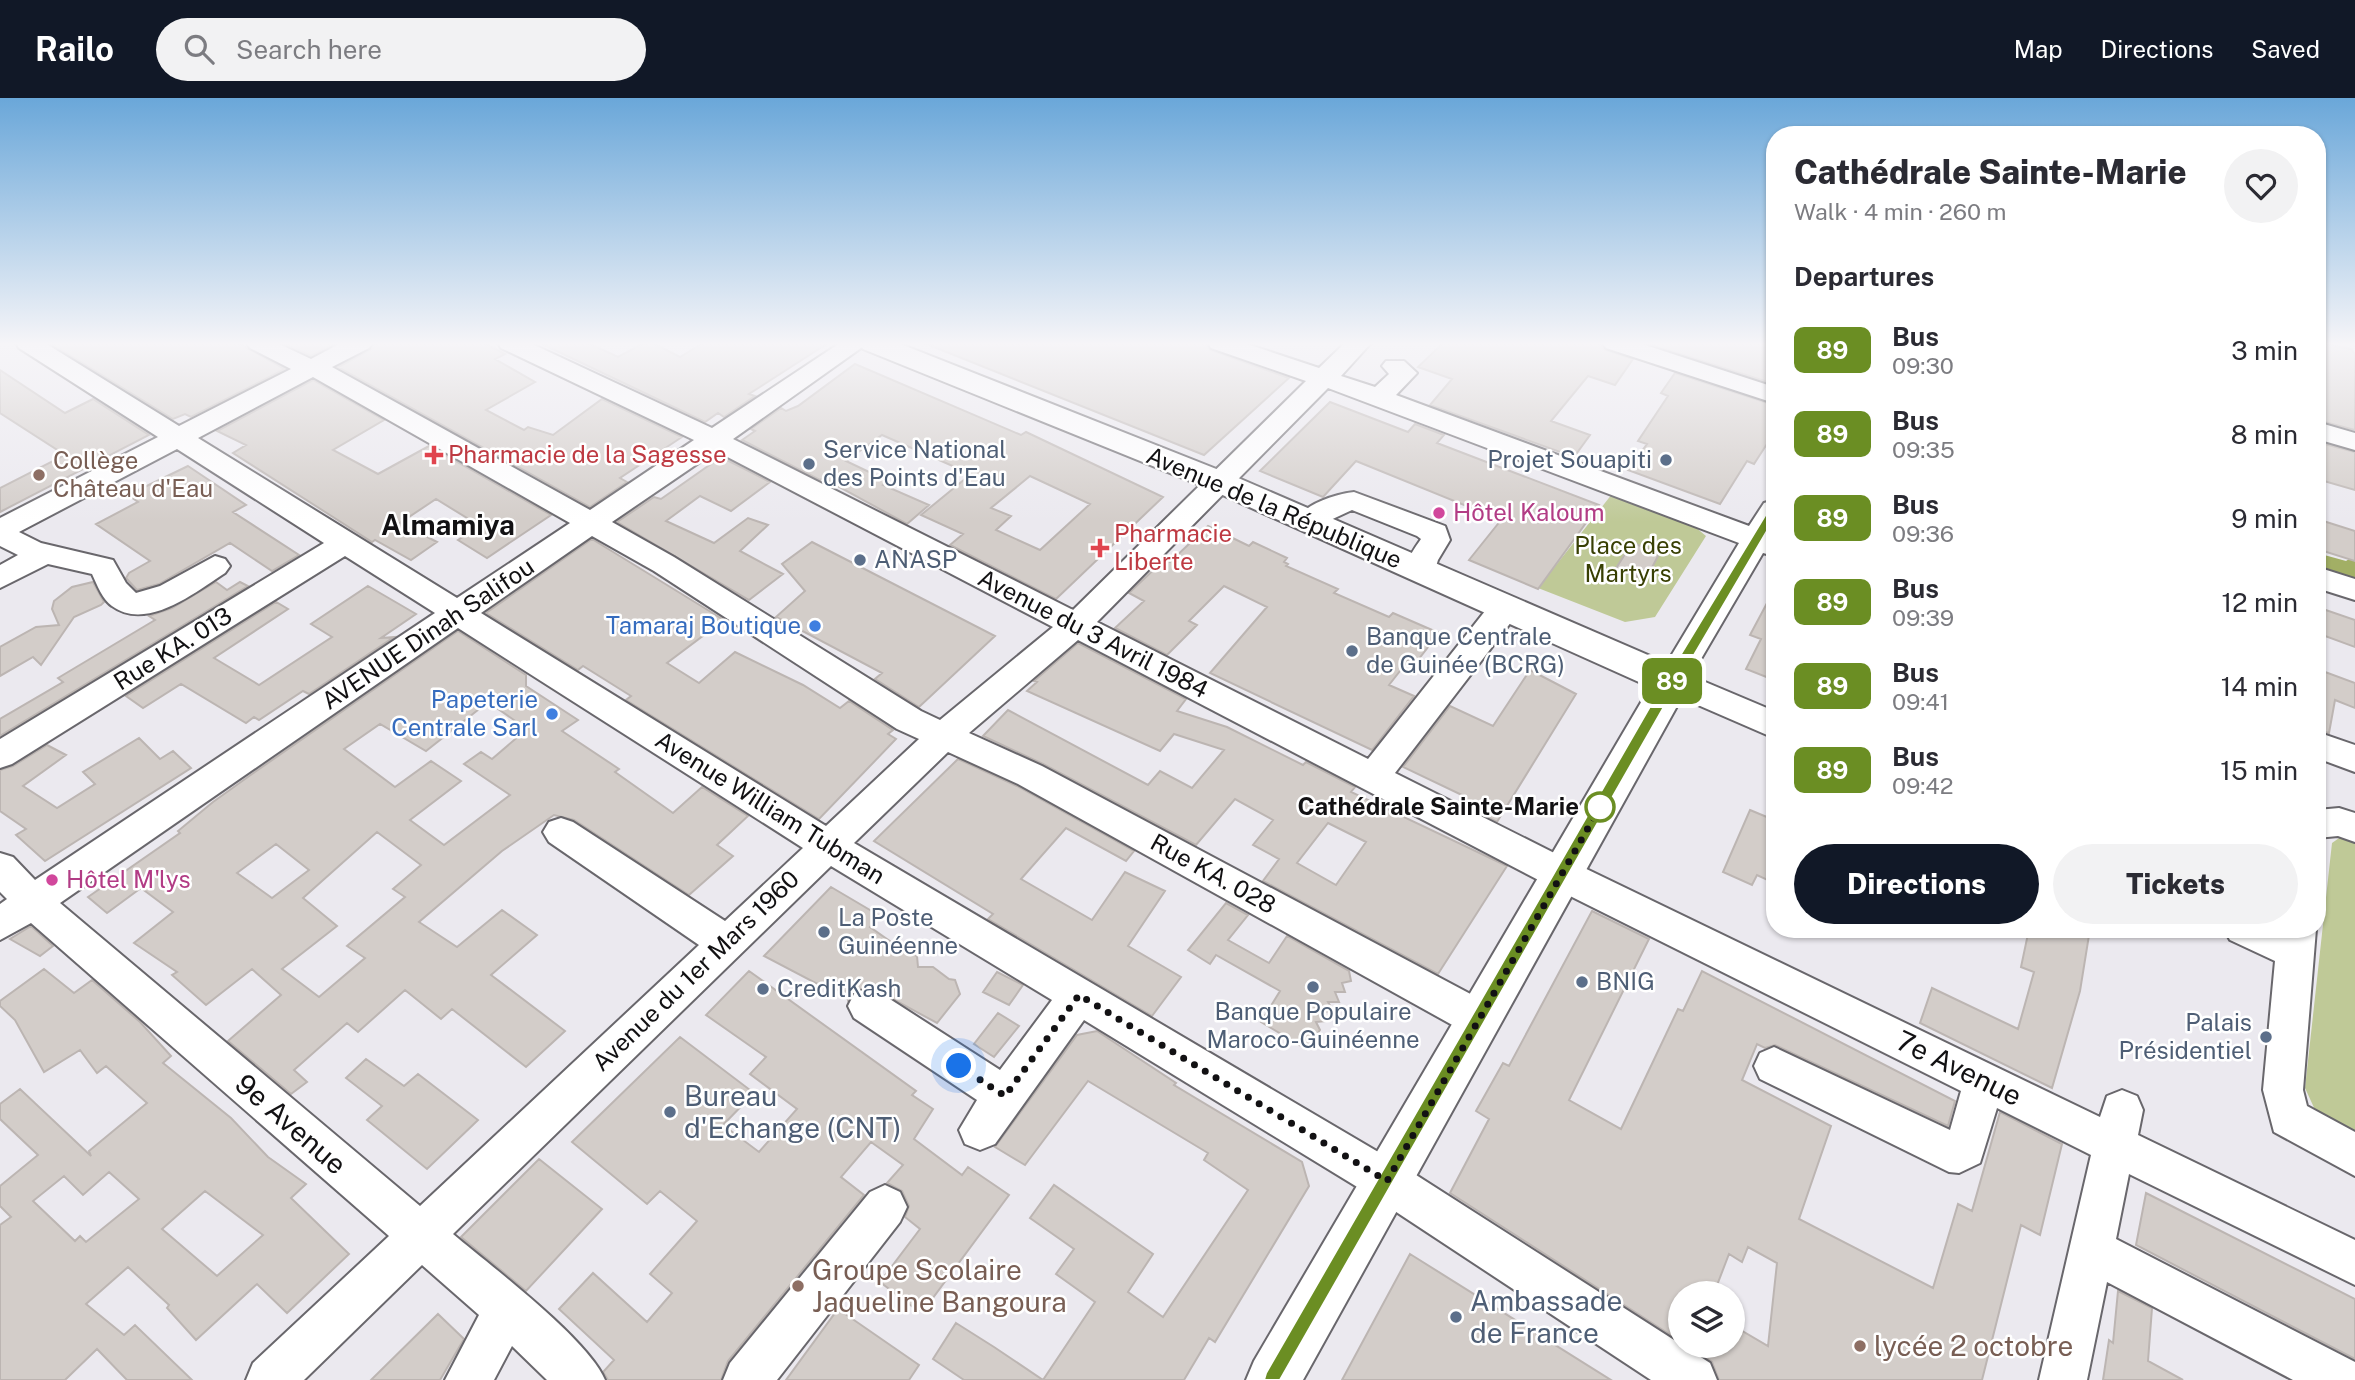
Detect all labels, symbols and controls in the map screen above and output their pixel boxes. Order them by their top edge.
search box [156,18,646,81]
text: Railo [35,30,114,68]
icon: search [180,30,218,68]
text: Search here [236,34,382,65]
text: Map [2014,35,2063,63]
text: Directions [2101,35,2213,63]
text: Saved [2251,35,2320,63]
button: heart [2224,149,2298,223]
text: Cathédrale Sainte-Marie [1794,153,2187,191]
text: Walk · 4 min · 260 m [1794,198,2007,225]
text: Departures [1794,261,1934,292]
text: Bus [1892,321,1939,352]
text: 3 min [2231,335,2298,366]
text: 89 [1817,336,1848,364]
text: 09:30 [1892,352,1954,379]
text: Bus [1892,405,1939,436]
text: 8 min [2231,419,2298,450]
text: 89 [1817,420,1848,448]
place label: Service National des Points d'Eau [823,435,1007,491]
text: 09:35 [1892,436,1955,463]
place label: Pharmacie de la Sagesse [448,440,727,468]
street label: Avenue de la République [1143,441,1406,574]
place label: Projet Souapiti [1487,445,1652,473]
place label: Collège Château d'Eau [53,446,213,502]
marker: Pharmacie de la Sagesse [426,447,442,463]
marker: Projet Souapiti [1658,452,1674,468]
marker: Service National des Points d'Eau [801,456,817,472]
marker: Collège Château d'Eau [31,467,47,483]
text: Bus [1892,489,1939,520]
place label: Hôtel Kaloum [1453,498,1604,526]
text: 9 min [2231,503,2298,534]
text: 89 [1817,504,1848,532]
marker: Hôtel Kaloum [1431,505,1447,521]
district label: Almamiya [381,508,515,541]
place label: Pharmacie Liberte [1114,519,1232,575]
text: 09:36 [1892,520,1954,547]
park label: Place des Martyrs [1574,531,1682,587]
marker: Pharmacie Liberte [1092,540,1108,556]
place label: ANASP [874,545,957,573]
street label: AVENUE Dinah Salifou [316,552,539,715]
marker: ANASP [852,552,868,568]
street label: Avenue du 3 Avril 1984 [974,563,1213,703]
text: Bus [1892,573,1939,604]
text: 12 min [2222,587,2298,618]
text: 89 [1817,588,1848,616]
street label: Rue KA. 013 [108,601,237,695]
text: 09:39 [1892,604,1954,631]
place label: Tamaraj Boutique [606,611,801,639]
marker: Tamaraj Boutique [807,618,823,634]
place label: Banque Centrale de Guinée (BCRG) [1366,622,1565,678]
marker: Banque Centrale de Guinée (BCRG) [1344,643,1360,659]
text: Bus [1892,657,1939,688]
line badge: 89 [1640,658,1704,704]
text: 89 [1656,667,1688,695]
text: 14 min [2221,671,2298,702]
text: 89 [1817,672,1848,700]
place label: Papeterie Centrale Sarl [391,685,538,741]
text: 09:41 [1892,688,1949,715]
marker: Papeterie Centrale Sarl [544,706,560,722]
street label: Avenue William Tubman [651,725,891,889]
text: Bus [1892,741,1939,772]
text: 15 min [2220,755,2298,786]
text: 89 [1817,756,1848,784]
text: 09:42 [1892,772,1954,799]
place label: Cathédrale Sainte-Marie [1298,792,1579,820]
marker: Cathédrale Sainte-Marie [1585,792,1615,822]
street label: Rue KA. 028 [1146,827,1281,919]
button: Directions [1794,844,2039,924]
button: Tickets [2053,844,2298,924]
street label: Avenue du 1er Mars 1960 [586,864,804,1076]
place label: Hôtel M'lys [66,865,191,893]
marker: Hôtel M'lys [44,872,60,888]
place label: La Poste Guinéenne [838,903,958,959]
marker: La Poste Guinéenne [816,924,832,940]
place label: BNIG [1596,967,1655,995]
place label: CreditKash [777,974,901,1002]
marker: BNIG [1574,974,1590,990]
marker: Banque Populaire Maroco-Guinéenne [1305,979,1321,995]
marker: CreditKash [755,981,771,997]
place label: Banque Populaire Maroco-Guinéenne [1206,997,1420,1053]
place label: Palais Présidentiel [2119,1008,2252,1064]
street label: 7e Avenue [1891,1023,2027,1112]
marker: Palais Présidentiel [2258,1029,2274,1045]
your location [941,1048,976,1083]
street label: 9e Avenue [229,1067,354,1181]
place label: Bureau d'Echange (CNT) [684,1079,901,1144]
marker: Bureau d'Echange (CNT) [662,1104,678,1120]
place label: Groupe Scolaire Jaqueline Bangoura [812,1253,1067,1318]
marker: Groupe Scolaire Jaqueline Bangoura [790,1278,806,1294]
map controls [1668,1281,1745,1358]
button: layers [1668,1281,1745,1358]
place label: Ambassade de France [1470,1284,1622,1349]
marker: Ambassade de France [1448,1309,1464,1325]
place label: lycée 2 octobre [1874,1329,2073,1362]
marker: lycée 2 octobre [1852,1338,1868,1354]

